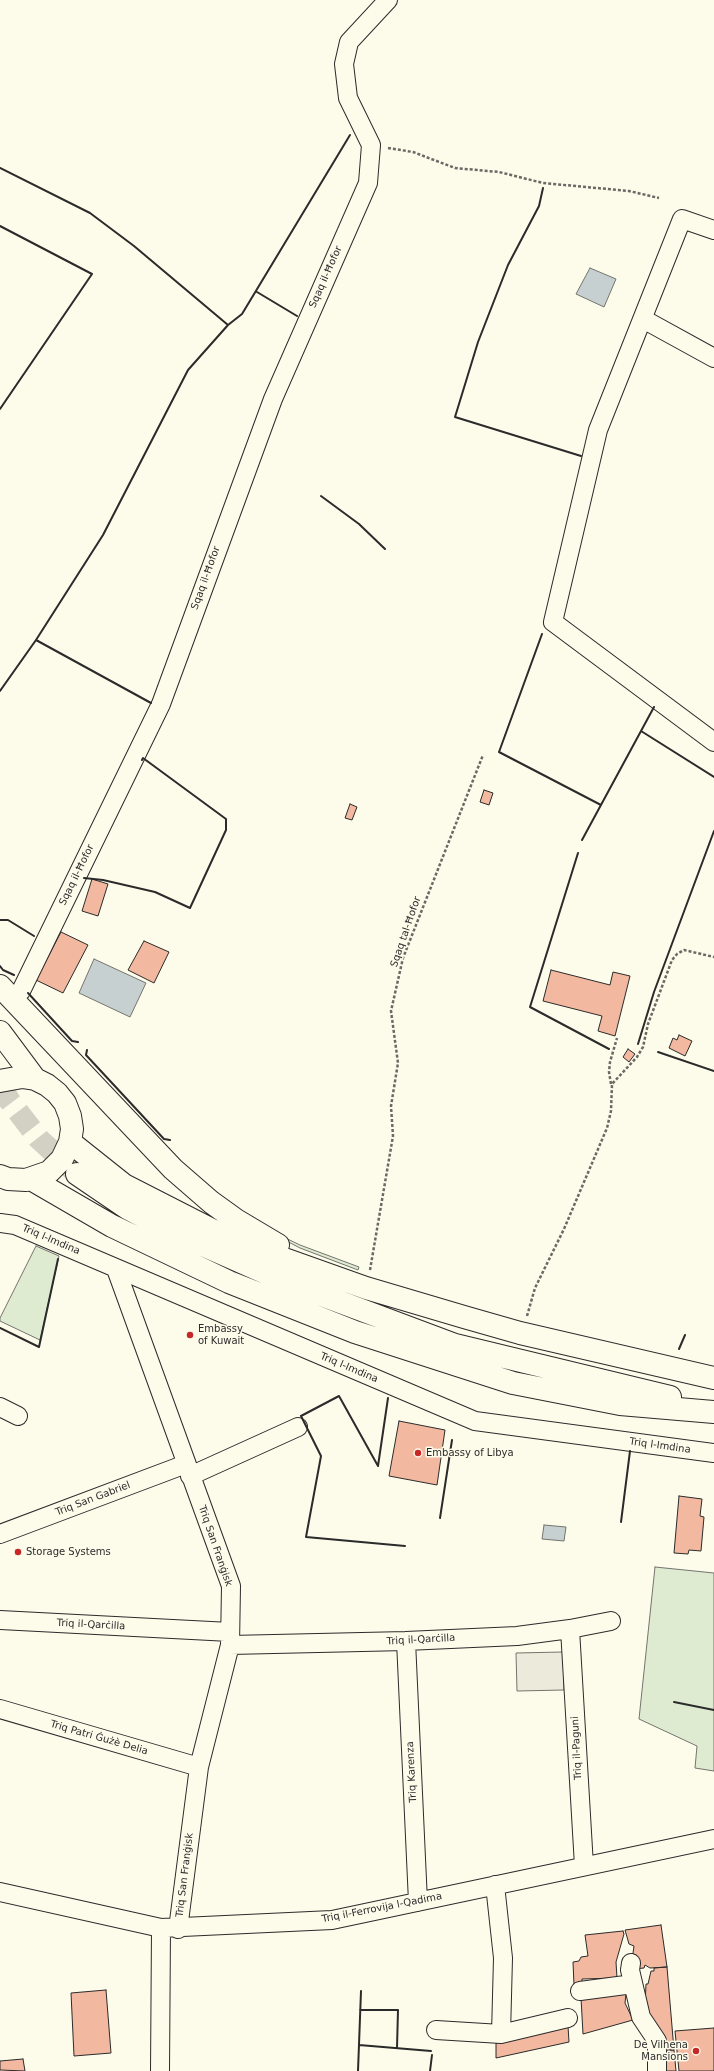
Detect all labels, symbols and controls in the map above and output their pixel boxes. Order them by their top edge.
street label: Sqaq il-Ħofor [307,244,345,310]
street label: Sqaq il-Ħofor [189,545,223,611]
street label: Sqaq il-Ħofor [57,842,97,908]
street label: Sqaq tal-Ħofor [388,895,424,969]
street label: Triq l-Imdina [20,1222,82,1258]
place label: Embassy of Kuwait [198,1323,244,1346]
marker: Embassy of Kuwait [185,1330,195,1340]
street label: Triq l-Imdina [318,1350,380,1386]
street label: Triq l-Imdina [629,1436,691,1456]
place label: Embassy of Libya [426,1447,514,1459]
marker: Embassy of Libya [413,1448,423,1458]
street label: Triq San Gabriel [54,1479,132,1519]
street label: Triq San Franġisk [196,1504,234,1588]
place label: Storage Systems [26,1546,111,1558]
marker: Storage Systems [13,1547,23,1557]
street label: Triq il-Qarċilla [56,1617,126,1633]
street label: Triq il-Qarċilla [386,1632,456,1648]
street label: Triq il-Paguni [569,1716,585,1780]
street label: Triq Patri Ġużè Delia [49,1718,149,1758]
street label: Triq Karenza [404,1741,420,1803]
street label: Triq San Franġisk [174,1832,196,1918]
street label: Triq il-Ferrovija l-Qadima [321,1890,443,1926]
place label: De Vilhena Mansions [634,2039,688,2062]
marker: De Vilhena Mansions [691,2046,701,2056]

